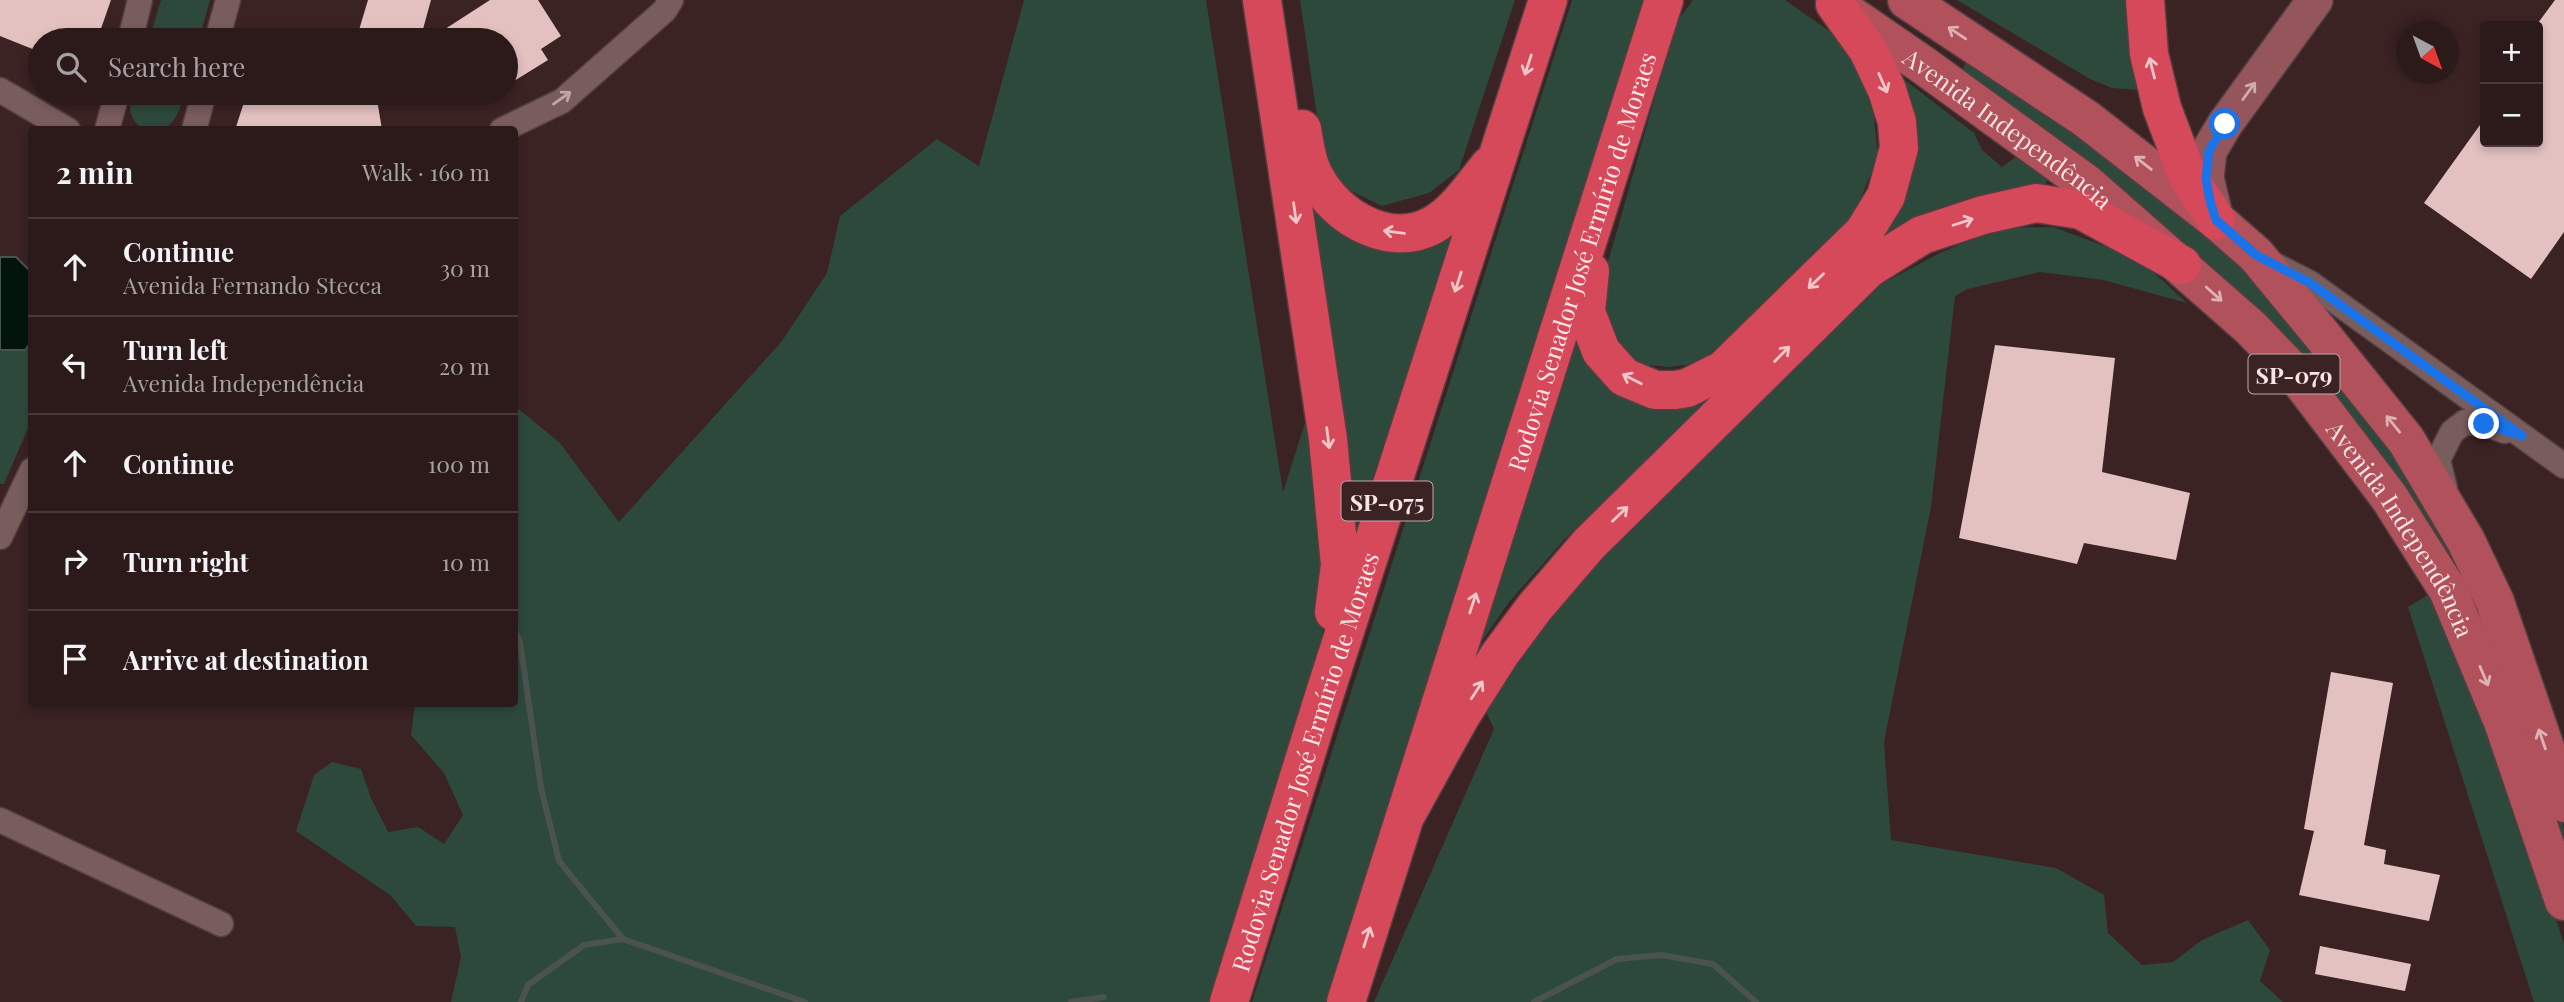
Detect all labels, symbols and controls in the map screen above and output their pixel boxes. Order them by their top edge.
north arrow [2396,21,2459,84]
map controls [2480,21,2543,147]
button: + [2480,21,2543,84]
one-way arrow [1947,25,1967,39]
search box [28,28,518,105]
street label: Avenida Independência [1897,40,2120,215]
icon: search [52,48,90,86]
street label: Rodovia Senador José Ermírio de Moraes [1500,48,1663,475]
text: Search here [108,49,245,84]
one-way arrow [1520,54,1533,76]
one-way arrow [2145,57,2158,80]
one-way arrow [1877,72,1890,93]
one-way arrow [2241,82,2256,101]
button: − [2480,84,2543,147]
one-way arrow [552,91,571,105]
route start [2209,108,2240,139]
text: 2 min [56,152,133,192]
one-way arrow [2134,155,2153,170]
text: Walk · 160 m [362,156,490,187]
one-way arrow [1289,201,1302,224]
one-way arrow [1951,215,1973,227]
one-way arrow [1383,226,1406,239]
text: Continue [123,234,234,269]
icon: ahead [56,248,94,286]
text: 30 m [440,252,490,283]
text: Avenida Fernando Stecca [123,269,382,300]
one-way arrow [1451,270,1464,292]
one-way arrow [1808,272,1825,289]
one-way arrow [2205,286,2223,302]
text: Turn left [123,332,228,367]
icon: left [56,346,94,384]
one-way arrow [1773,346,1790,363]
text: 20 m [439,350,490,381]
road number: SP-079 [2248,354,2340,394]
text: Avenida Independência [123,367,364,398]
one-way arrow [1622,372,1643,386]
route end [2468,408,2499,439]
street label: Avenida Independência [2320,413,2482,642]
one-way arrow [2385,416,2401,434]
one-way arrow [1321,426,1334,449]
icon: ahead [56,444,94,482]
text: Continue [123,446,234,481]
text: 100 m [428,448,490,479]
road number: SP-075 [1342,481,1432,520]
one-way arrow [1611,506,1628,523]
icon: right [56,542,94,580]
text: Turn right [123,544,249,579]
text: 10 m [442,546,490,577]
street label: Rodovia Senador José Ermírio de Moraes [1223,548,1385,975]
one-way arrow [1468,593,1480,615]
icon: arrive [56,640,94,678]
text: Arrive at destination [123,642,369,677]
one-way arrow [2478,665,2491,687]
one-way arrow [1470,681,1485,700]
one-way arrow [2535,728,2547,750]
one-way arrow [1361,926,1374,948]

